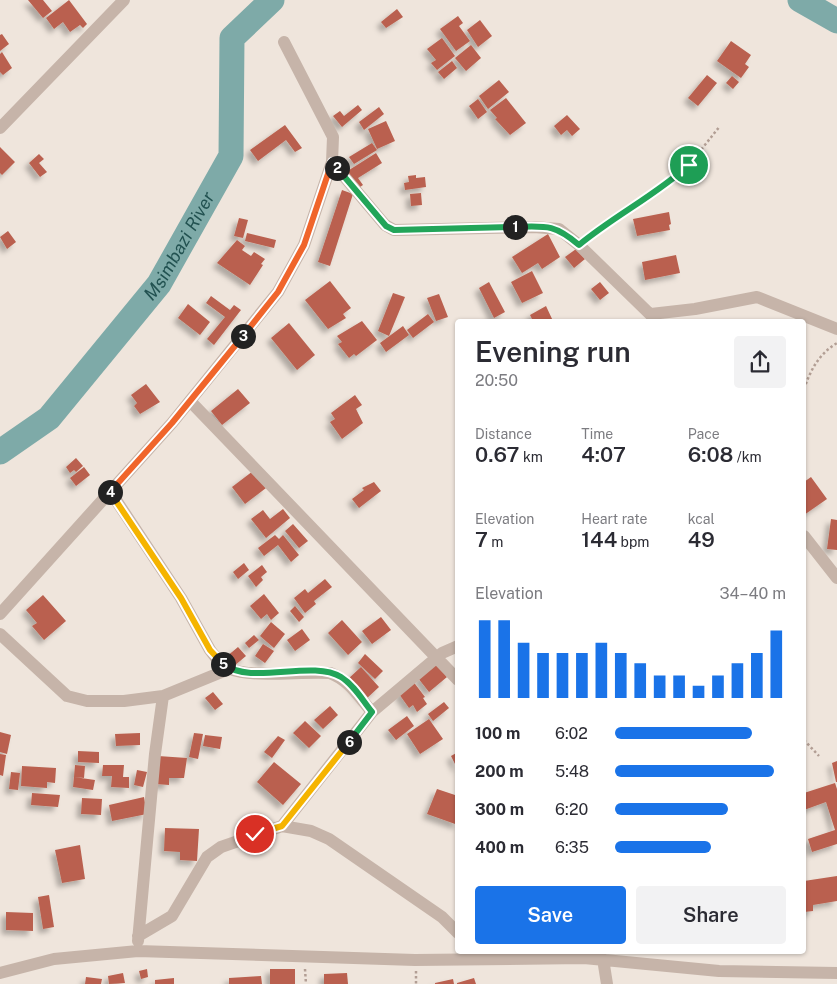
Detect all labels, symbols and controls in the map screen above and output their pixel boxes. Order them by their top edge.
pin [668,144,710,186]
icon: arrive [675,151,703,179]
pin: 2 [324,156,350,180]
text: 2 [333,160,342,176]
water label: Msimbazi River [139,188,219,304]
pin: 1 [502,214,528,240]
text: 1 [513,219,519,235]
pin: 3 [230,324,256,348]
text: 3 [239,328,248,344]
text: Evening run [475,335,631,368]
button: share [734,336,786,388]
text: 20:50 [475,371,518,390]
text: Distance [475,426,532,442]
text: Time [581,426,613,442]
text: Pace [688,426,720,442]
text: 0.67 [475,442,520,467]
text: 4:07 [581,442,626,467]
text: 6:08 [688,442,733,467]
text: km [520,449,543,465]
text: /km [733,449,762,465]
pin: 4 [98,480,122,504]
text: 4 [106,484,115,500]
text: Elevation [475,511,534,527]
text: Heart rate [581,511,648,527]
text: kcal [688,511,715,527]
text: 7 [475,527,488,552]
text: 144 [581,527,617,552]
text: 49 [688,527,715,552]
text: m [488,534,503,550]
text: bpm [617,534,649,550]
text: Elevation [475,584,543,603]
text: 34–40 m [719,584,786,603]
pin: 5 [210,652,236,676]
text: 5 [219,656,228,672]
text: 100 m [475,724,520,743]
text: 6:02 [555,724,588,743]
pin: 6 [336,730,362,754]
text: 6 [345,734,354,750]
text: 200 m [475,762,524,781]
text: 5:48 [555,762,589,781]
text: 300 m [475,800,524,819]
text: 6:20 [555,800,588,819]
pin [234,813,276,855]
icon: check [241,820,269,848]
text: 400 m [475,838,524,857]
text: 6:35 [555,838,589,857]
button: Save [475,886,626,944]
button: Share [636,886,786,944]

